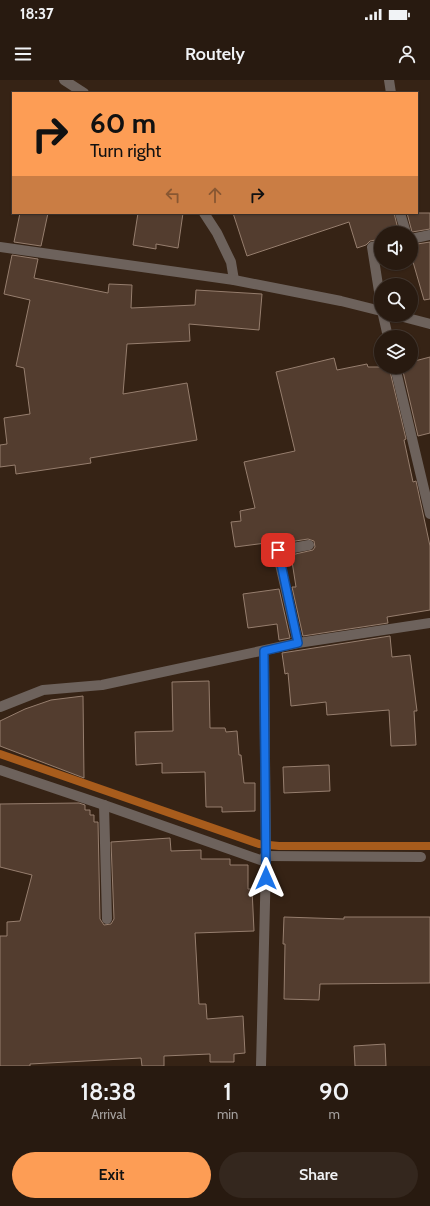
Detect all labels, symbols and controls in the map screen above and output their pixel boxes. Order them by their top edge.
text: 18:37 [20,5,54,23]
icon: menu [12,43,34,65]
text: Routely [185,43,245,65]
icon: person [396,43,418,65]
text: 60 m [90,106,156,140]
icon: right [24,108,76,160]
text: Turn right [90,140,161,162]
icon: left [162,184,184,206]
icon: ahead [204,184,226,206]
icon: right [246,184,268,206]
map controls [374,226,418,374]
button: sound [374,226,418,270]
button: search [374,278,418,322]
button: layers [374,330,418,374]
pin [261,533,295,567]
icon: arrive [267,539,289,561]
position arrow [245,857,287,899]
text: 18:38 [81,1077,136,1106]
text: 1 [223,1077,232,1106]
text: 90 [319,1077,349,1106]
text: Arrival [91,1106,126,1122]
text: min [217,1106,238,1122]
text: m [328,1106,340,1122]
button: Exit [12,1152,211,1198]
button: Share [219,1152,418,1198]

